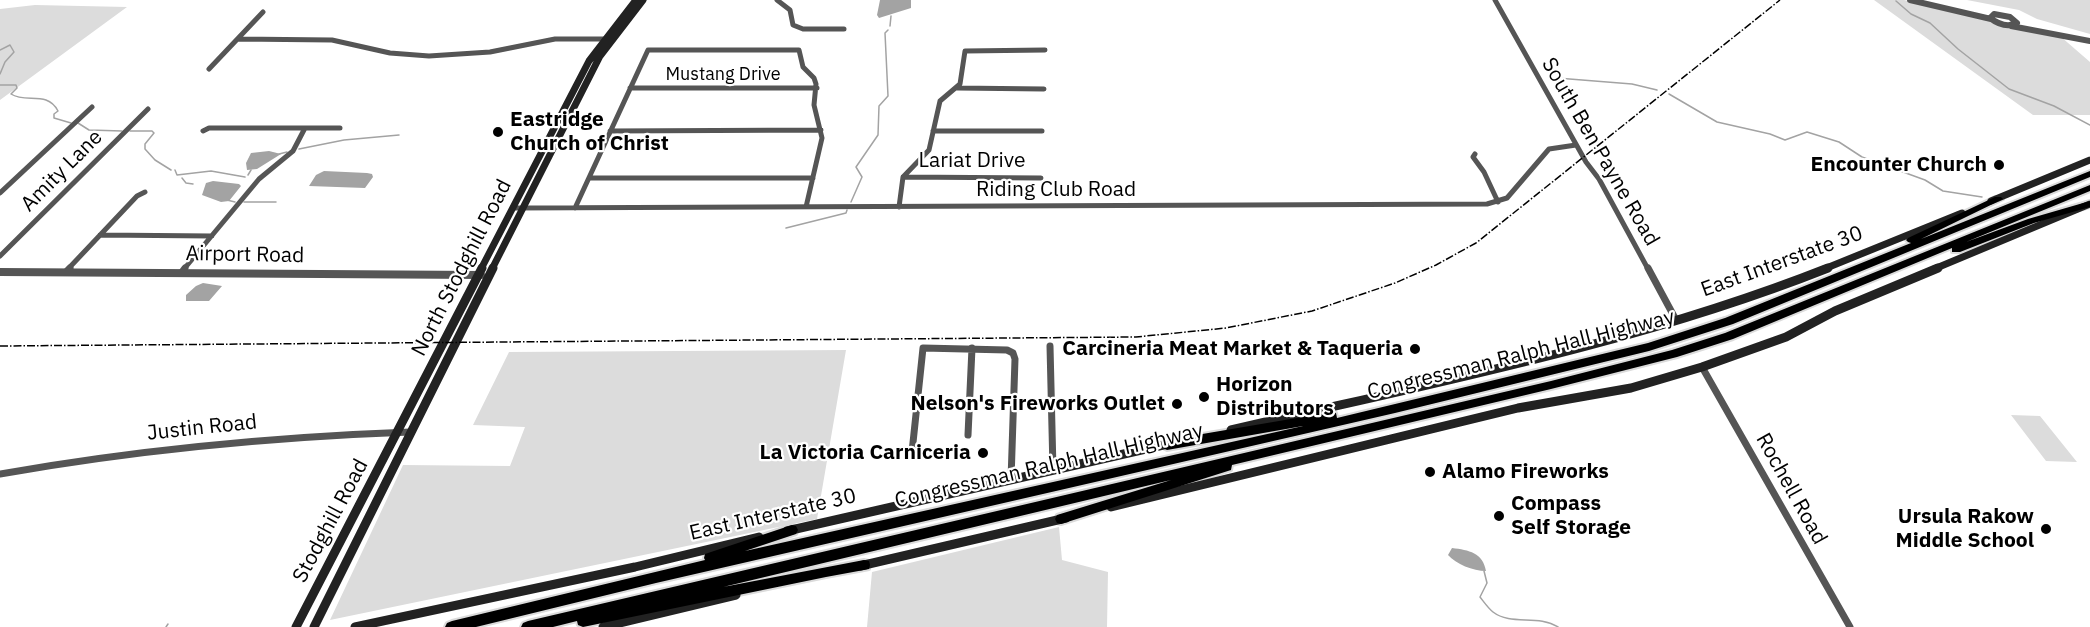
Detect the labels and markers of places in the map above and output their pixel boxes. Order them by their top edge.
place label: Eastridge Church of Christ [510,107,669,157]
marker: Eastridge Church of Christ [491,125,505,139]
place label: Encounter Church [1810,152,1987,178]
marker: Encounter Church [1992,158,2006,172]
place label: Carcineria Meat Market & Taqueria [1062,336,1403,362]
marker: Carcineria Meat Market & Taqueria [1408,342,1422,356]
place label: Horizon Distributors [1216,372,1334,422]
marker: Horizon Distributors [1197,390,1211,404]
place label: Nelson's Fireworks Outlet [910,391,1165,417]
marker: Nelson's Fireworks Outlet [1170,397,1184,411]
place label: La Victoria Carniceria [760,440,971,466]
marker: La Victoria Carniceria [976,446,990,460]
place label: Alamo Fireworks [1442,459,1609,485]
marker: Alamo Fireworks [1423,465,1437,479]
place label: Compass Self Storage [1511,491,1631,541]
place label: Ursula Rakow Middle School [1896,504,2034,554]
marker: Compass Self Storage [1492,509,1506,523]
marker: Ursula Rakow Middle School [2039,522,2053,536]

